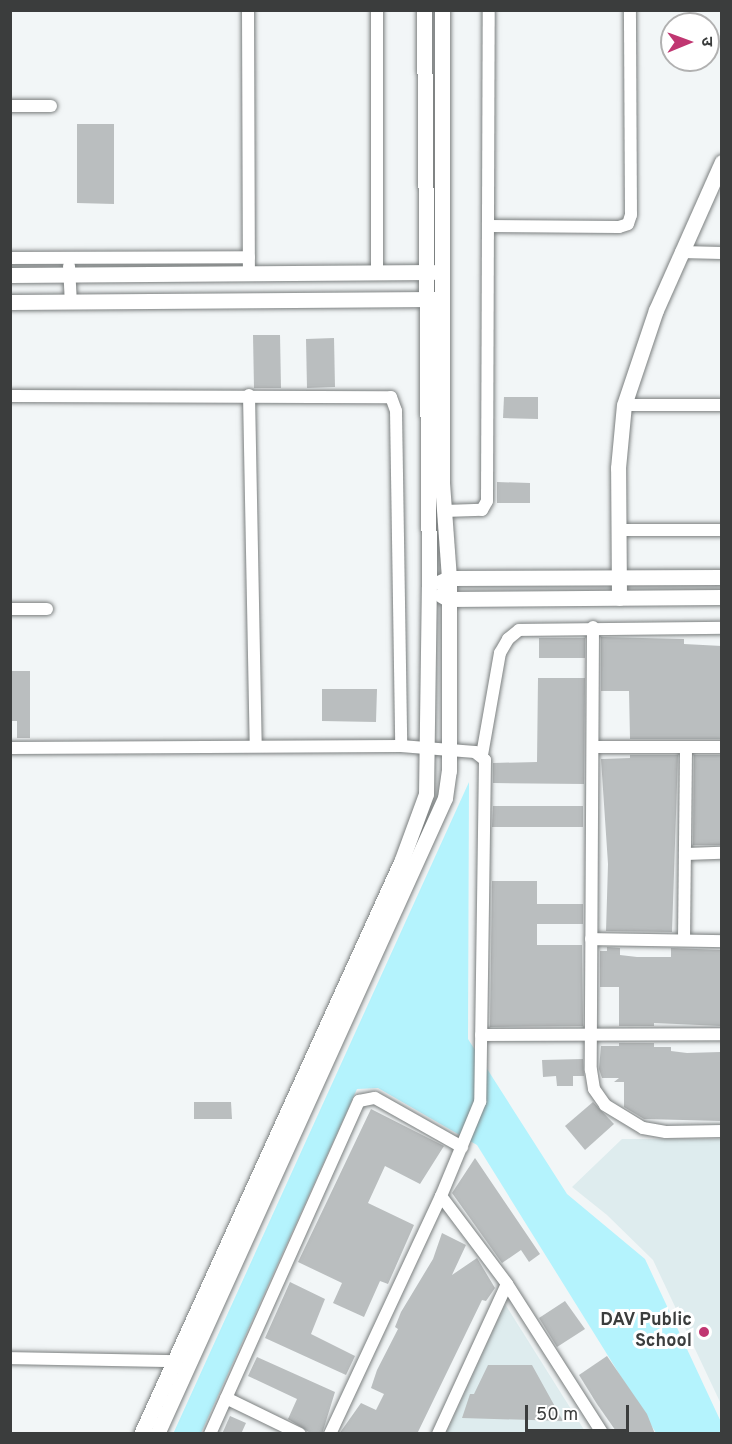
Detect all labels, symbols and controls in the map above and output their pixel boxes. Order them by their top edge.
north arrow [660,12,720,72]
text: उ [696,37,716,47]
place label: DAV Public School [599,1311,692,1354]
marker: DAV Public School [697,1325,711,1339]
scale bar [528,1393,632,1431]
text: 50 m [536,1404,578,1427]

